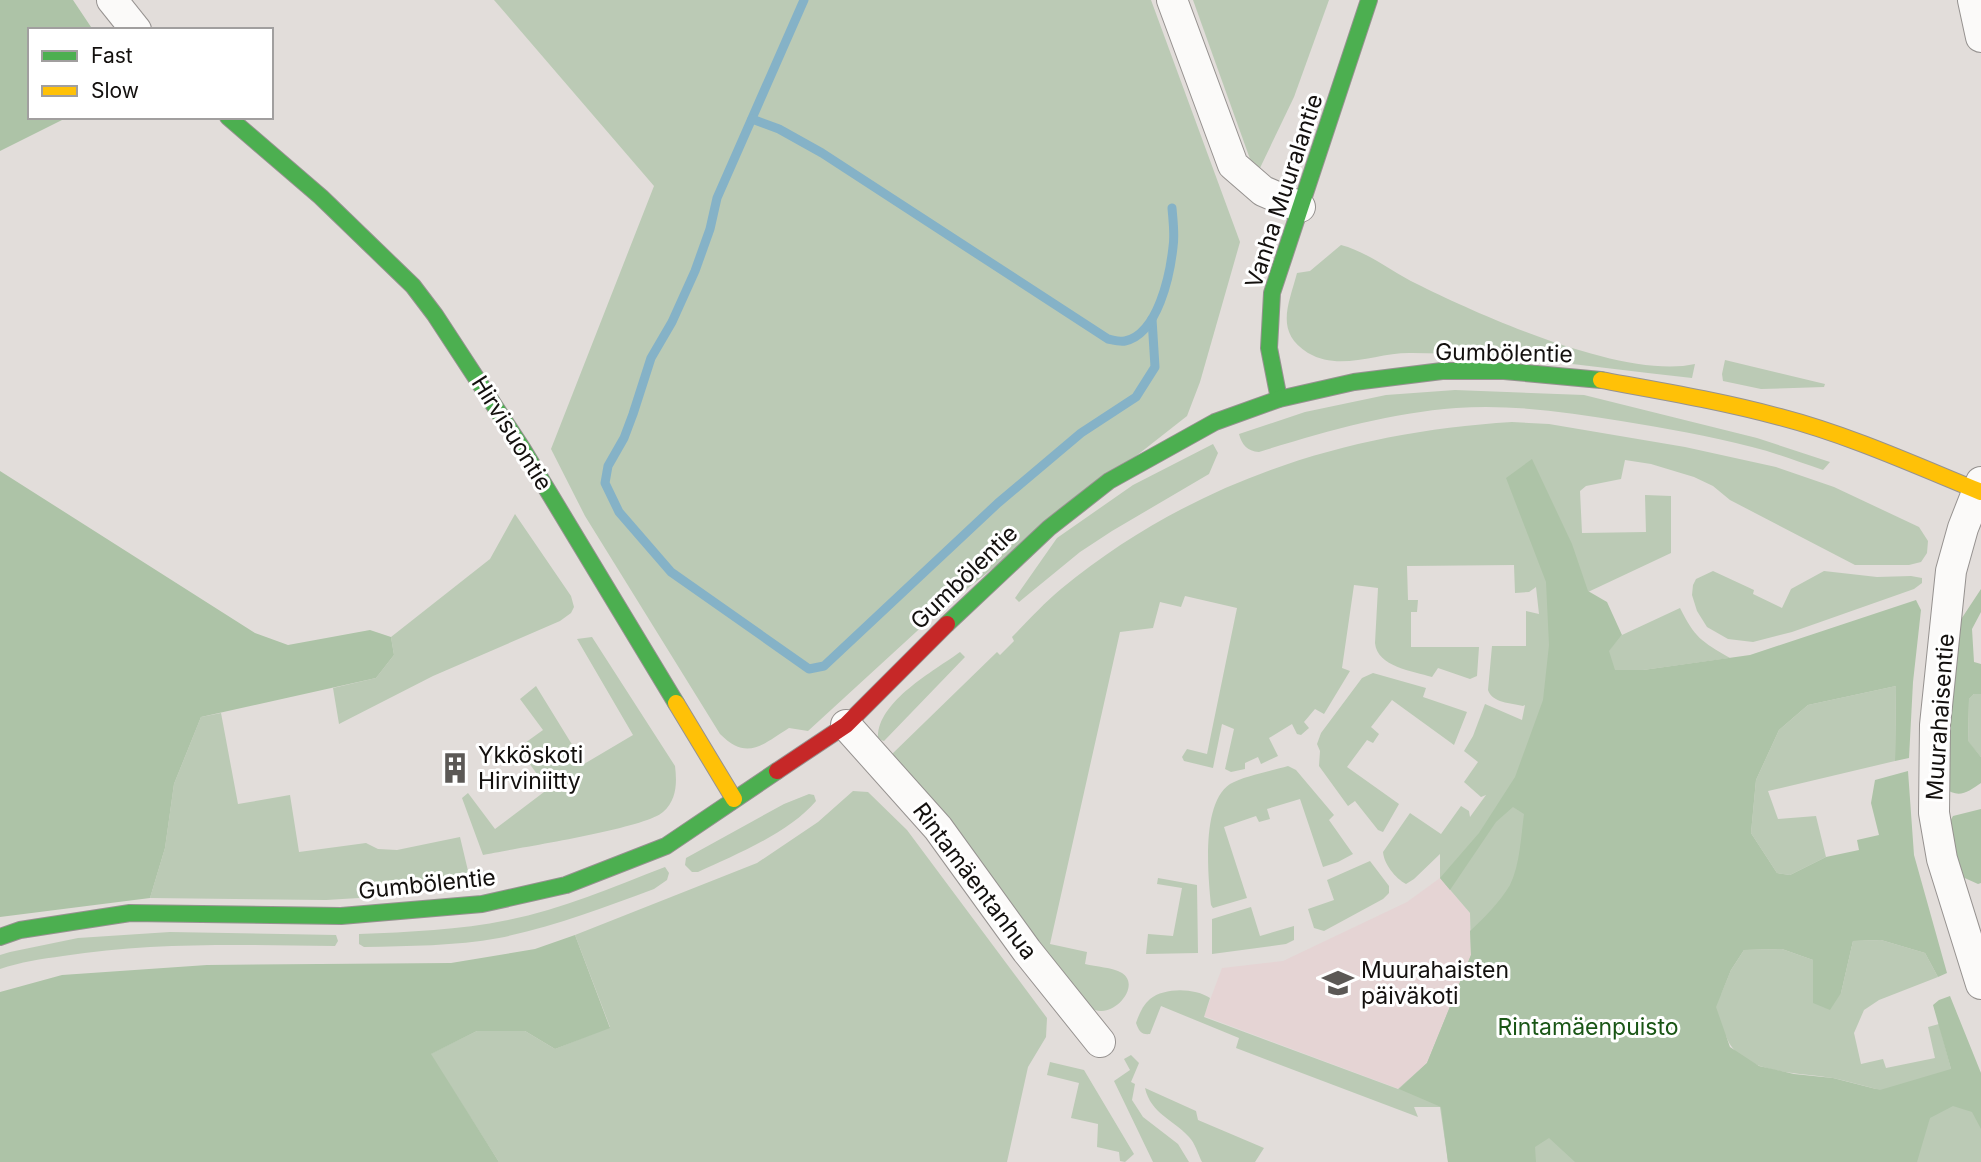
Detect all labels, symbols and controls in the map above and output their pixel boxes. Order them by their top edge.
legend [28,28,273,119]
text: Fast [91,43,133,68]
text: Slow [91,78,139,103]
street label: Vanha Muuralantie [1239,90,1329,292]
street label: Gumbölentie [1435,338,1573,368]
street label: Hirvisuontie [466,371,558,495]
street label: Gumbölentie [905,519,1023,635]
street label: Muurahaisentie [1920,633,1960,801]
place label: Ykköskoti Hirviniitty [478,741,583,795]
building icon: Ykköskoti Hirviniitty [438,751,472,785]
street label: Rintamäentanhua [907,797,1043,965]
street label: Gumbölentie [357,863,497,905]
place label: Muurahaisten päiväkoti [1361,956,1509,1010]
school or university icon: Muurahaisten päiväkoti [1321,966,1355,1000]
park label: Rintamäenpuisto [1497,1013,1679,1041]

